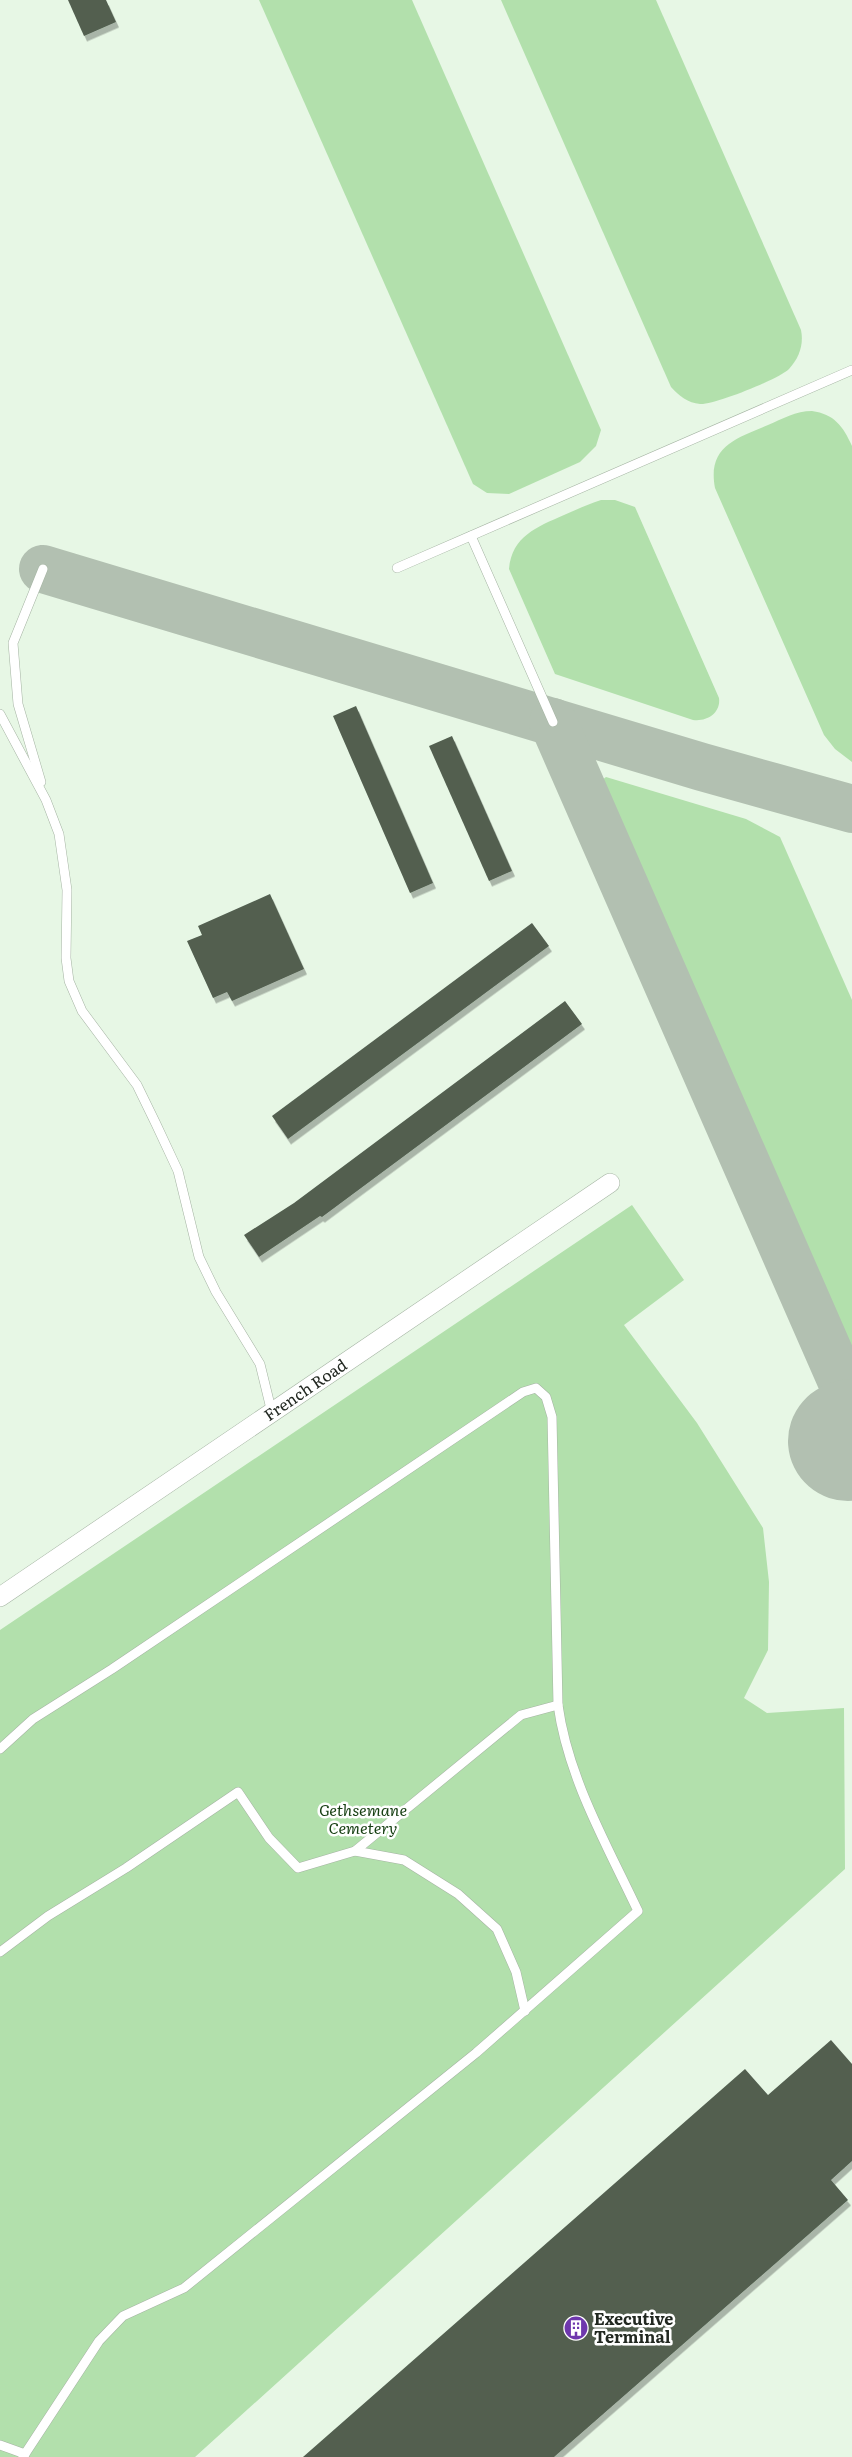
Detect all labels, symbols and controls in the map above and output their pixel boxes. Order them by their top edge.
street label: French Road [258,1352,351,1426]
park label: Gethsemane Cemetery [319,1797,407,1839]
place label: Executive Terminal [594,2306,673,2348]
building icon: Executive Terminal [563,2315,589,2341]

